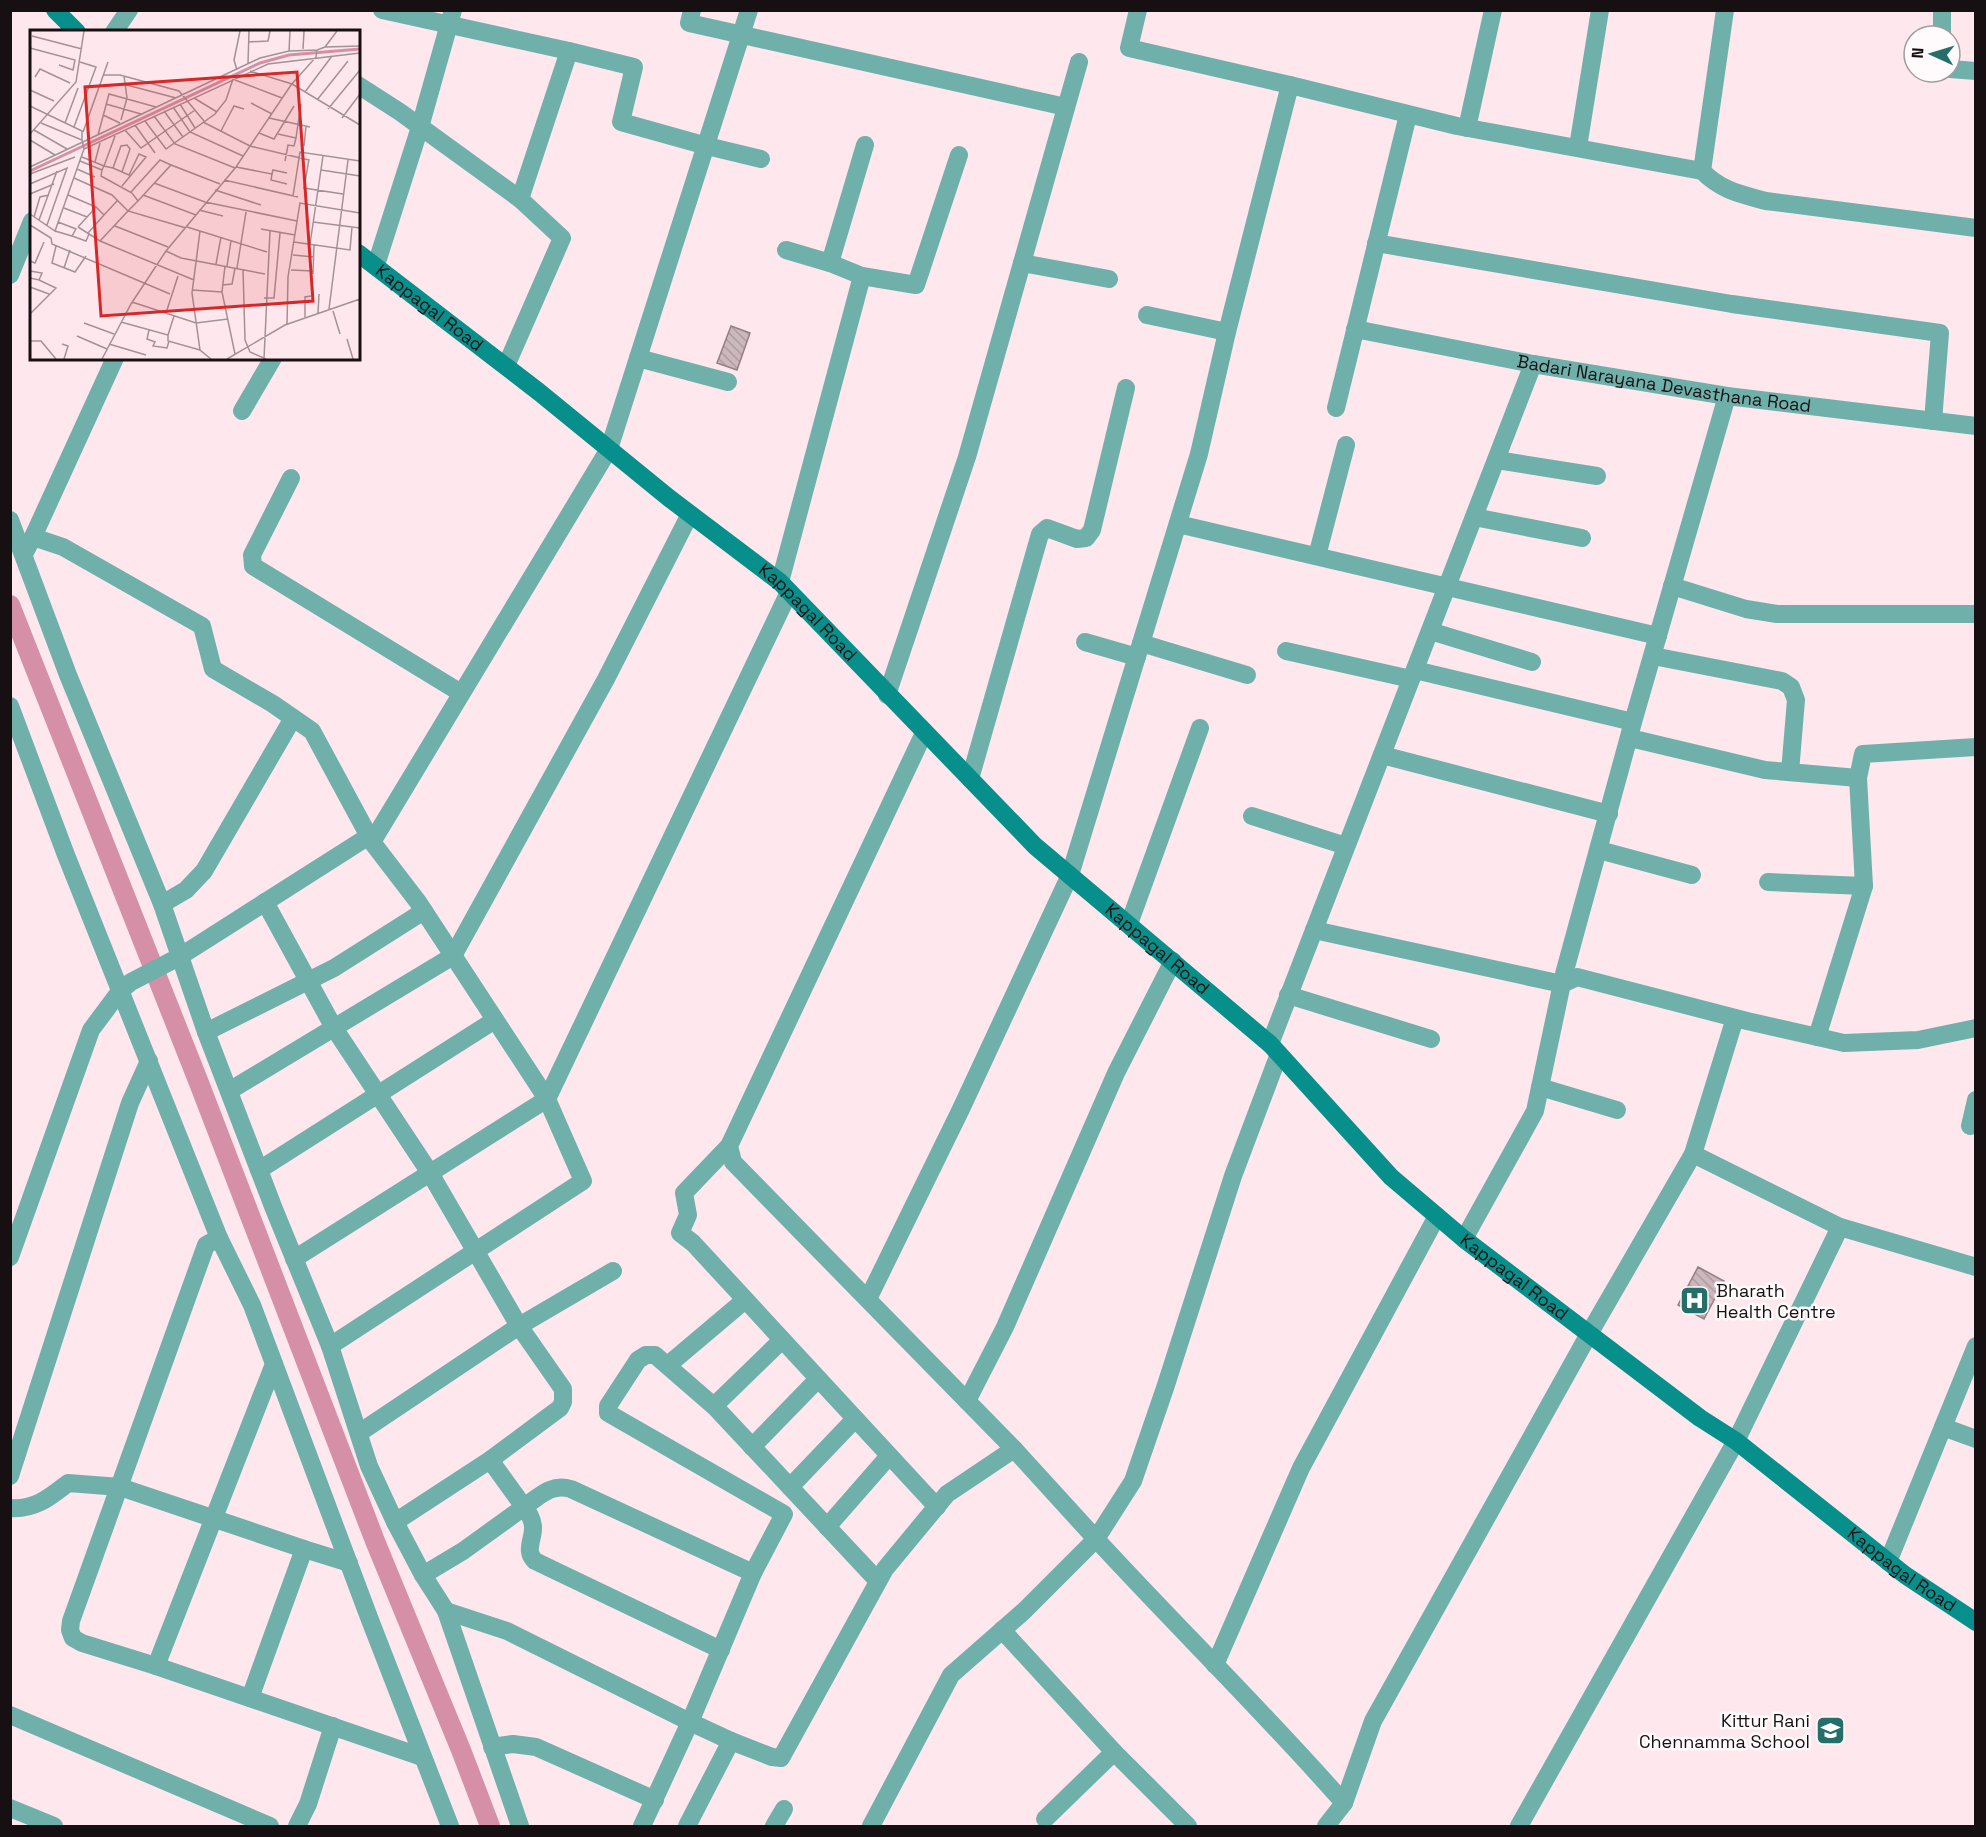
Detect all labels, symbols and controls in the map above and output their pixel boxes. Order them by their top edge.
north arrow [1902,24,1962,84]
inset map [30,30,360,360]
text: N [1907,47,1928,59]
street label: Kappagal Road [371,259,488,356]
street label: Badari Narayana Devasthana Road [1515,349,1812,417]
street label: Kappagal Road [754,558,862,666]
street label: Kappagal Road [1100,898,1215,999]
street label: Kappagal Road [1456,1228,1573,1325]
place label: Bharath Health Centre [1716,1279,1836,1323]
hospital icon: Bharath Health Centre [1679,1285,1711,1317]
street label: Kappagal Road [1843,1522,1961,1617]
place label: Kittur Rani Chennamma School [1639,1709,1810,1753]
school or university icon: Kittur Rani Chennamma School [1815,1715,1847,1747]

